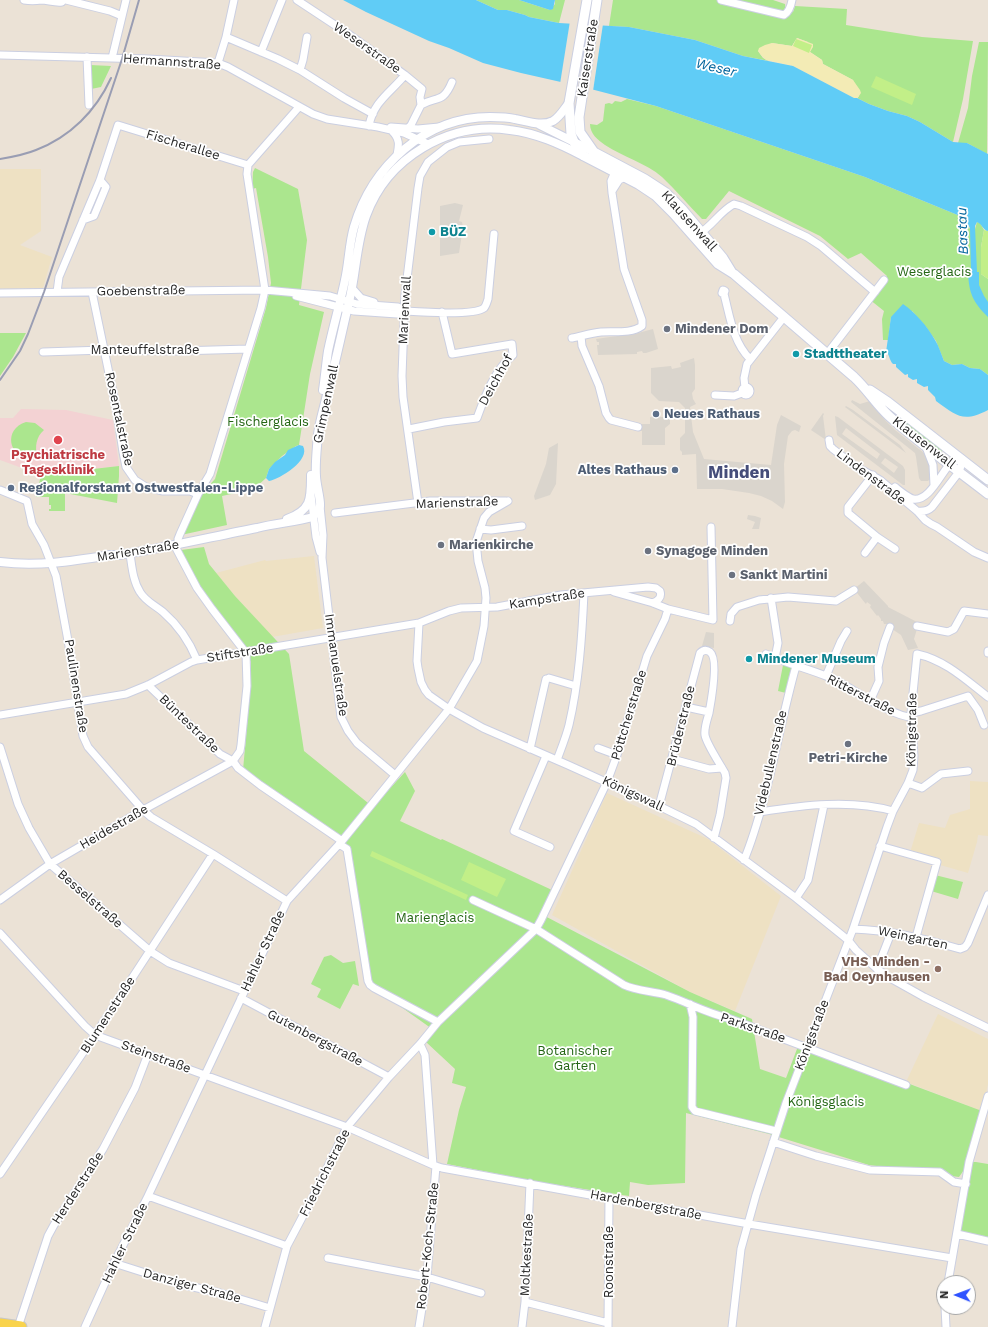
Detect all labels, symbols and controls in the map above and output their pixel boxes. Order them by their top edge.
street label: Kaiserstraße [574,18,602,98]
street label: Weserstraße [330,19,404,77]
street label: Hermannstraße [122,51,222,73]
water label: Weser [694,55,738,81]
street label: Fischerallee [144,126,222,164]
street label: Klausenwall [658,187,720,255]
water label: Bastau [954,207,972,255]
place label: BÜZ [440,224,466,240]
marker: BÜZ [427,227,437,237]
park label: Weserglacis [897,264,971,280]
street label: Marienwall [395,275,415,345]
street label: Goebenstraße [97,282,185,300]
place label: Mindener Dom [675,321,769,337]
marker: Mindener Dom [662,324,672,334]
street label: Manteuffelstraße [90,342,200,358]
place label: Stadttheater [804,346,886,362]
marker: Stadttheater [791,349,801,359]
street label: Deichhof [475,352,517,408]
street label: Grimpenwall [310,363,342,445]
street label: Rosentalstraße [101,371,137,467]
place label: Neues Rathaus [664,406,760,422]
marker: Neues Rathaus [651,409,661,419]
street label: Klausenwall [889,413,959,473]
park label: Fischerglacis [227,414,309,430]
marker: Psychiatrische Tagesklinik [52,434,64,446]
street label: Lindenstraße [833,446,909,508]
place label: Psychiatrische Tagesklinik [11,447,105,478]
place label: Altes Rathaus [578,462,667,478]
district label: Minden [708,463,770,483]
marker: Altes Rathaus [670,465,680,475]
place label: Regionalforstamt Ostwestfalen-Lippe [19,480,263,496]
marker: Regionalforstamt Ostwestfalen-Lippe [6,483,16,493]
street label: Marienstraße [415,494,499,512]
street label: Marienstraße [96,537,180,565]
place label: Marienkirche [449,537,534,553]
marker: Marienkirche [436,540,446,550]
place label: Synagoge Minden [656,543,768,559]
marker: Synagoge Minden [643,546,653,556]
place label: Sankt Martini [740,567,827,583]
marker: Sankt Martini [727,570,737,580]
street label: Kampstraße [508,585,586,613]
street label: Immanuelstraße [321,613,351,717]
street label: Paulinenstraße [61,638,91,734]
street label: Stiftstraße [205,640,275,666]
place label: Mindener Museum [757,651,876,667]
marker: Mindener Museum [744,654,754,664]
street label: Pöttcherstraße [608,668,650,762]
street label: Ritterstraße [824,671,898,719]
street label: Brüderstraße [663,684,699,768]
street label: Büntestraße [156,691,222,757]
street label: Königstraße [904,693,920,767]
street label: Videbullenstraße [751,709,791,817]
marker: Petri-Kirche [843,739,853,749]
place label: Petri-Kirche [808,750,888,766]
street label: Königswall [599,773,667,815]
street label: Heidestraße [77,801,151,853]
street label: Besselstraße [54,866,126,932]
street label: Hahler Straße [237,908,289,994]
park label: Marienglacis [396,910,474,926]
street label: Weingarten [877,923,949,953]
place label: VHS Minden - Bad Oeynhausen [823,954,930,985]
marker: VHS Minden - Bad Oeynhausen [933,964,943,974]
street label: Blumenstraße [77,974,139,1056]
street label: Königstraße [791,997,833,1073]
street label: Gutenbergstraße [264,1006,366,1070]
street label: Parkstraße [718,1010,788,1046]
street label: Steinstraße [119,1037,193,1077]
park label: Botanischer Garten [537,1043,613,1074]
park label: Königsglacis [788,1094,864,1110]
street label: Friedrichstraße [296,1127,354,1219]
street label: Herderstraße [49,1149,107,1227]
street label: Robert-Koch-Straße [414,1182,442,1310]
street label: Hardenbergstraße [589,1187,703,1223]
street label: Hahler Straße [99,1200,151,1286]
street label: Moltkestraße [517,1213,537,1297]
street label: Roonstraße [601,1226,617,1298]
street label: Danziger Straße [141,1265,243,1307]
north arrow [936,1275,976,1315]
text: N [938,1291,951,1299]

